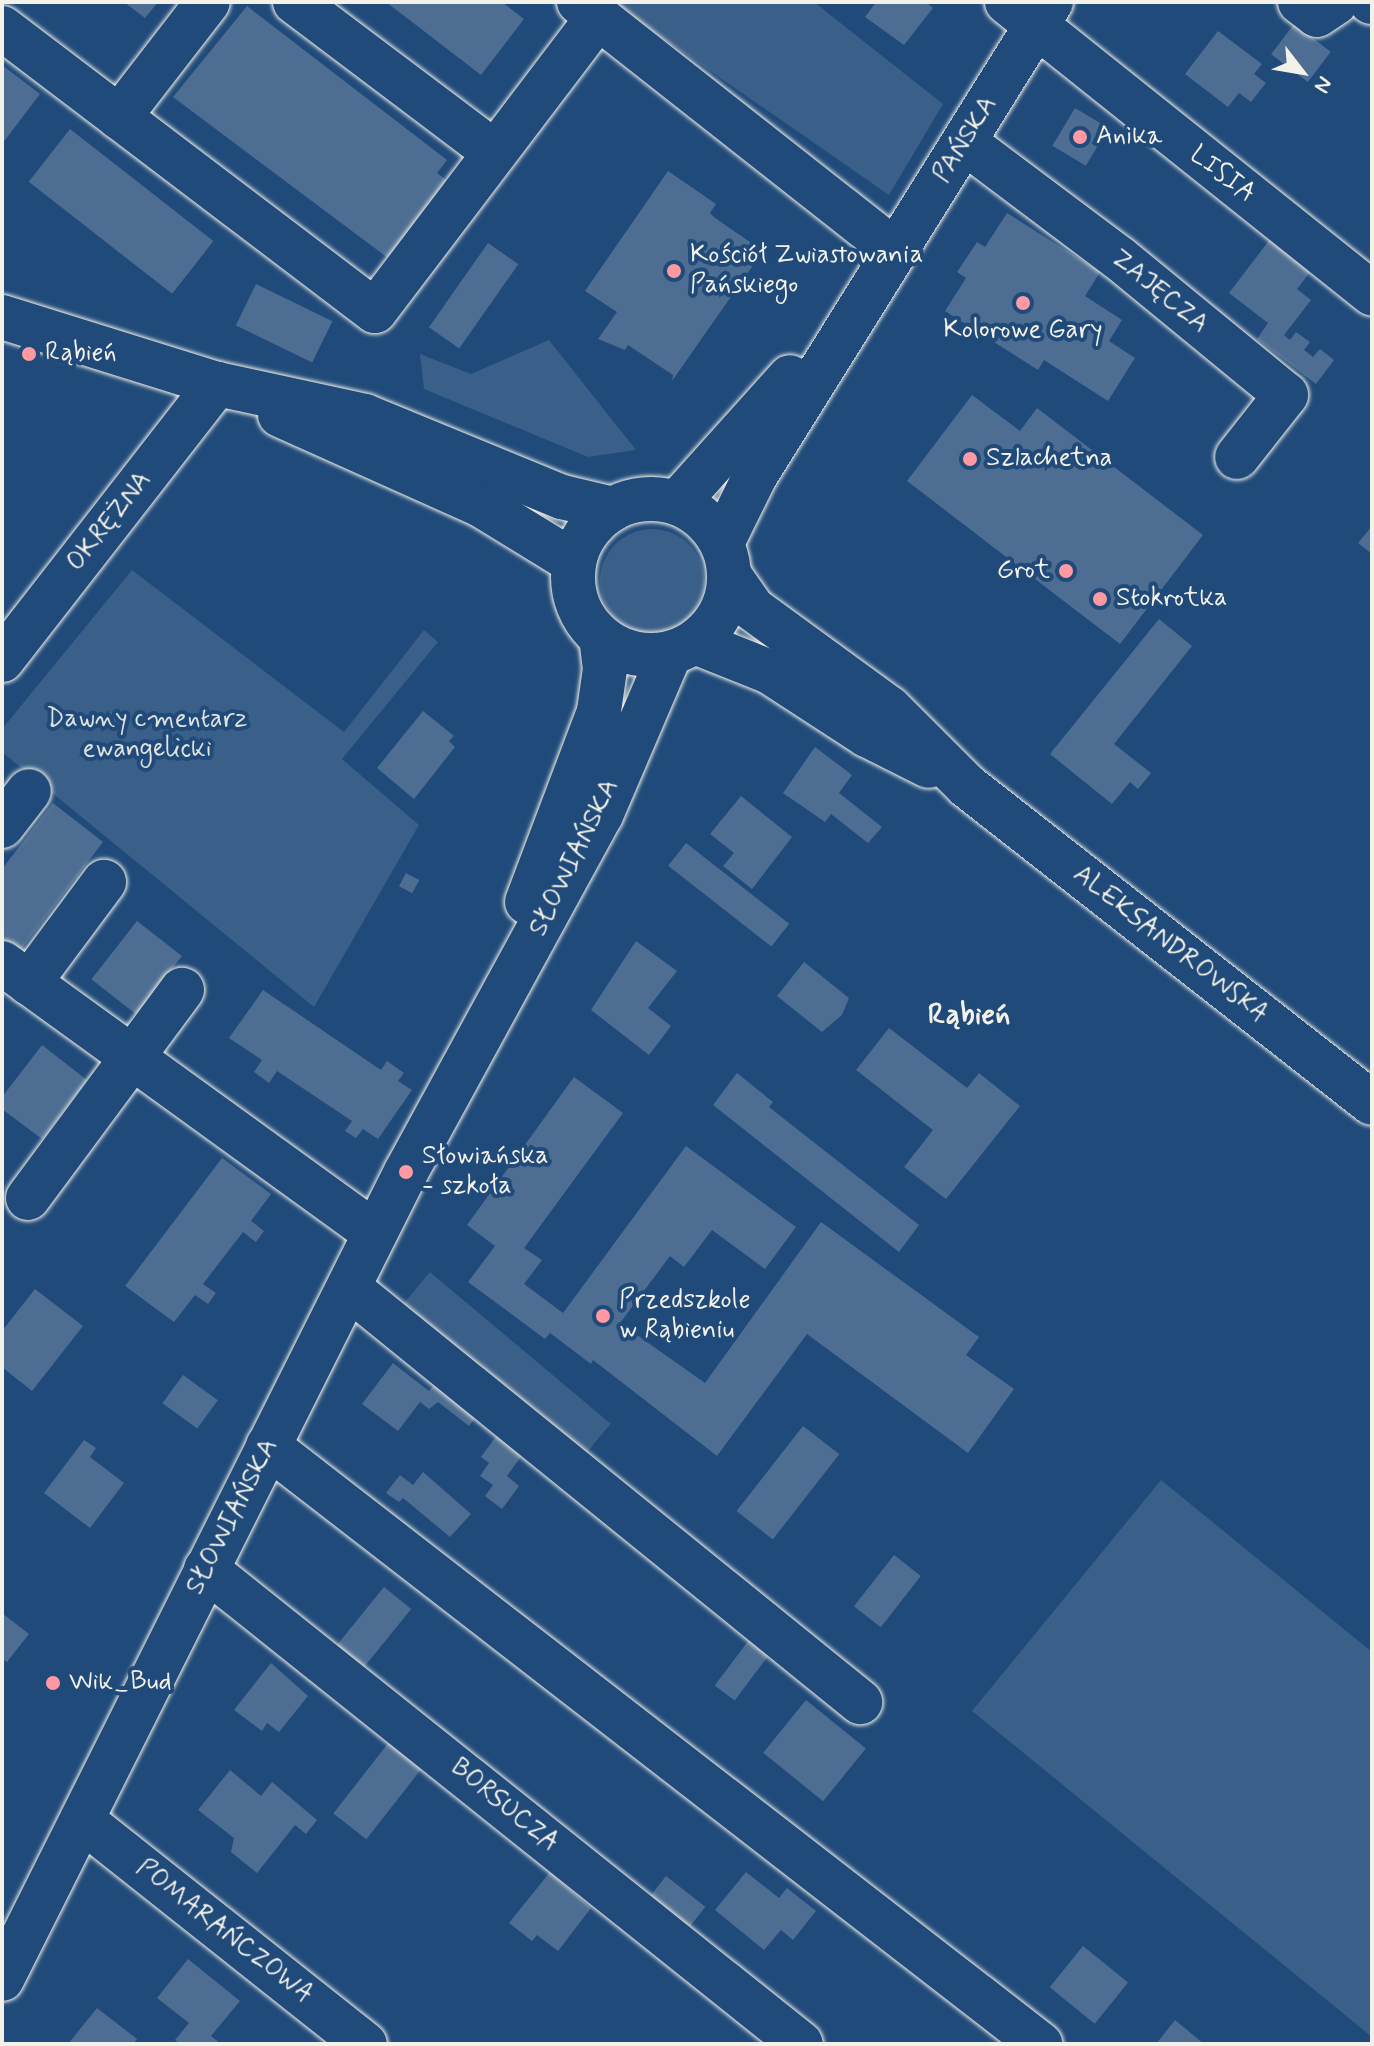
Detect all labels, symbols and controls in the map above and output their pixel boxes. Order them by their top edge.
north arrow [1262,32,1342,112]
text: N [1307,71,1338,98]
street label: PAŃSKA [927,91,1005,189]
place label: Anika [1096,121,1162,153]
marker: Anika [1071,128,1089,146]
street label: LISIA [1183,140,1261,210]
place label: Kościół Zwiastowania Pańskiego [690,240,923,302]
street label: ZAJĘCZA [1104,243,1214,341]
marker: Kościół Zwiastowania Pańskiego [665,262,683,280]
marker: Kolorowe Gary [1014,294,1032,312]
place label: Kolorowe Gary [944,315,1102,347]
place label: Rąbień [45,338,116,370]
marker: Rąbień [20,345,38,363]
place label: Szlachetna [986,443,1112,475]
marker: Szlachetna [961,450,979,468]
street label: OKRĘŻNA [61,466,159,578]
place label: Grot [997,555,1050,587]
marker: Grot [1057,562,1075,580]
place label: Stokrotka [1116,583,1227,615]
marker: Stokrotka [1091,590,1109,608]
park label: Dawny cmentarz ewangelicki [43,704,251,766]
street label: SŁOWIAŃSKA [524,774,626,942]
street label: ALEKSANDROWSKA [1066,859,1274,1031]
district label: Rąbień [928,997,1010,1033]
place label: Słowiańska - szkoła [422,1141,549,1202]
marker: Słowiańska - szkoła [397,1163,415,1181]
place label: Przedszkole w Rąbieniu [619,1285,750,1346]
marker: Przedszkole w Rąbieniu [594,1307,612,1325]
street label: SŁOWIAŃSKA [180,1434,286,1600]
place label: Wik_Bud [69,1667,172,1699]
marker: Wik_Bud [44,1674,62,1692]
street label: BORSUCZA [443,1753,565,1859]
street label: POMARAŃCZOWA [129,1853,319,2011]

